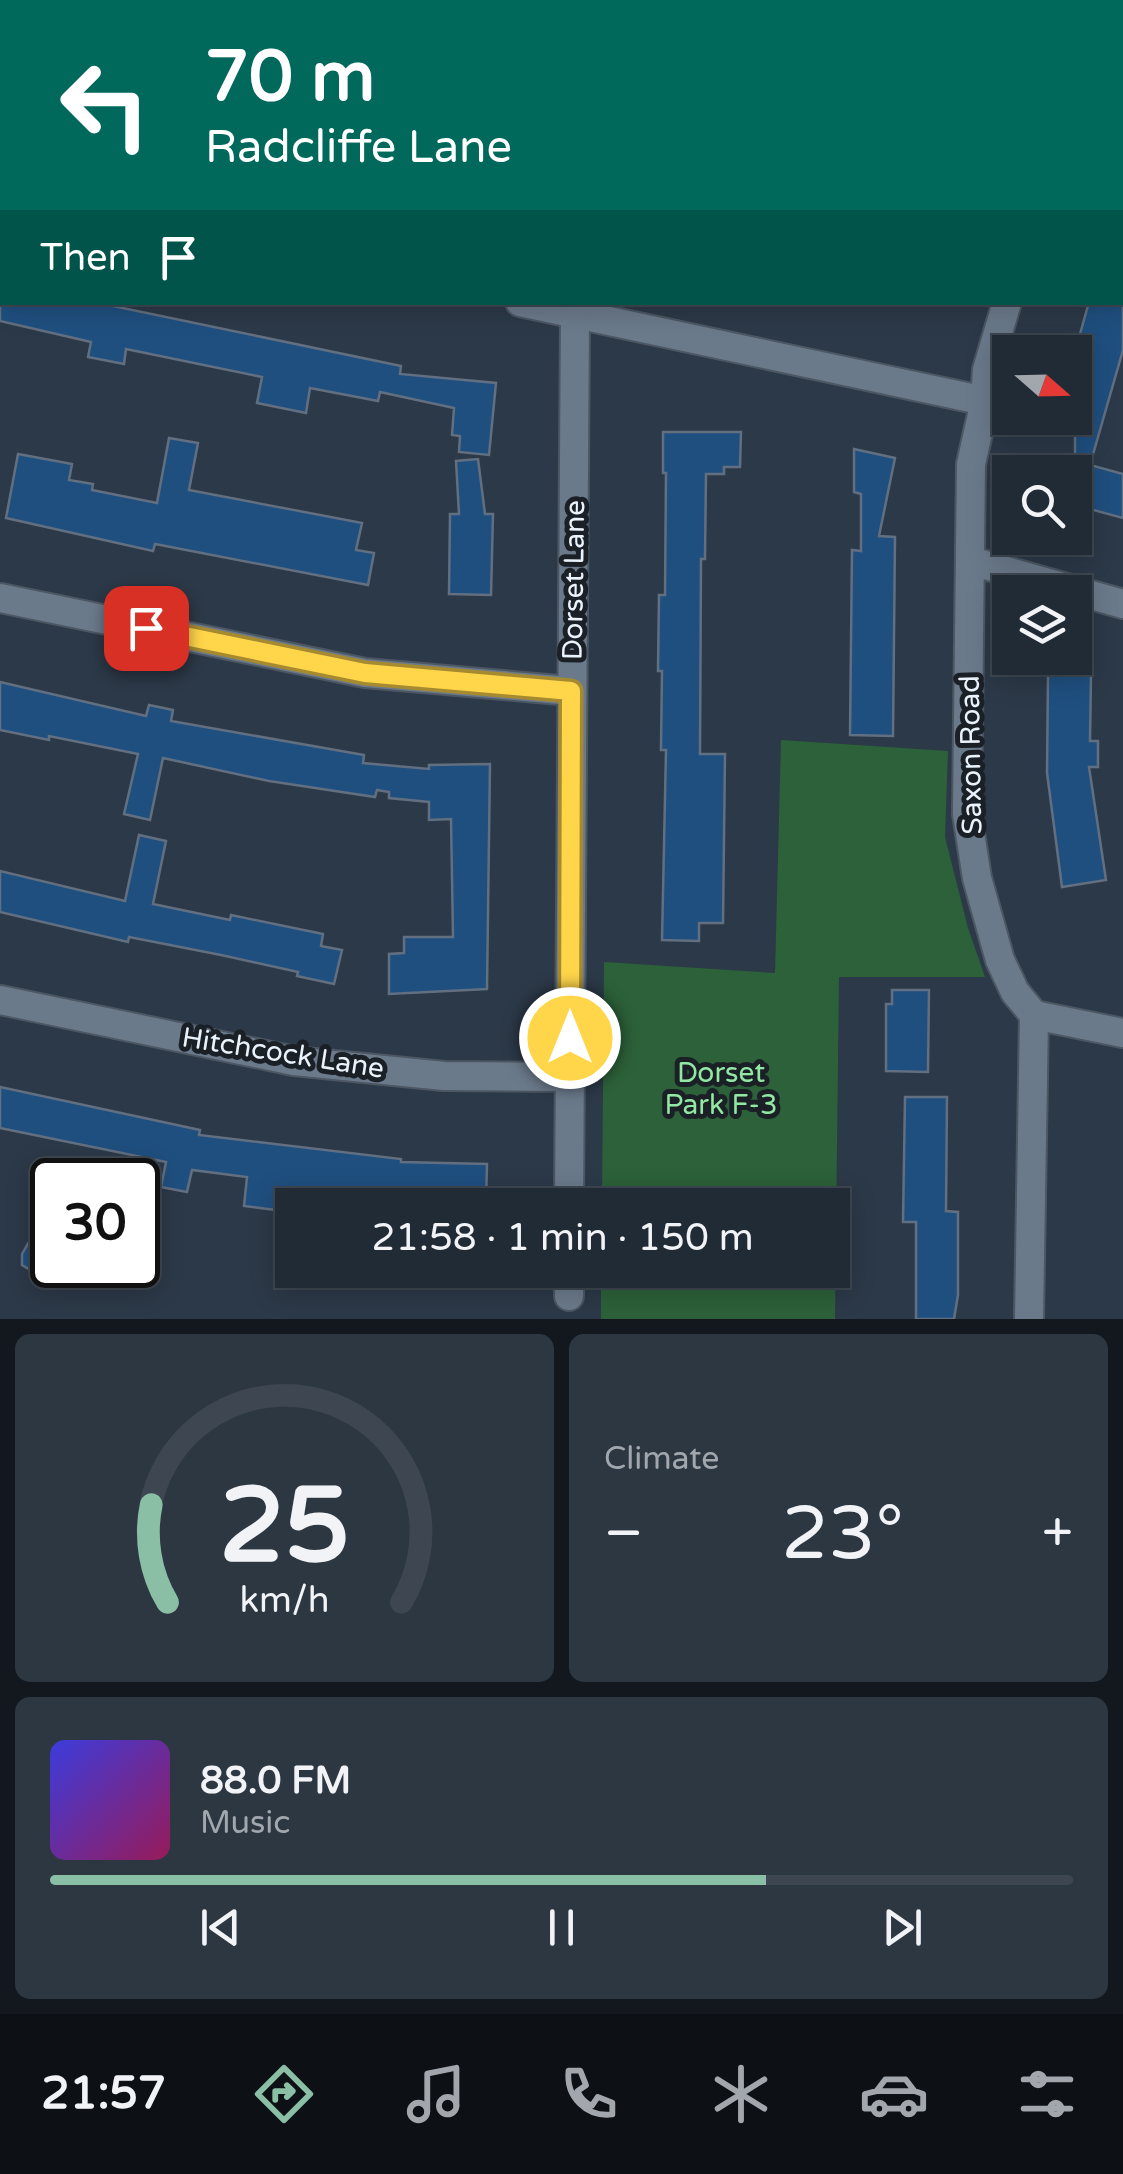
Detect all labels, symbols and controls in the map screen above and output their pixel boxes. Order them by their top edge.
text: 70 m [205,36,375,120]
icon: left [40,40,170,170]
text: Radcliffe Lane [205,121,512,175]
icon: arrive [151,230,206,285]
text: Then [40,235,131,281]
north arrow [992,335,1092,435]
map controls [992,335,1092,675]
button: search [992,455,1092,555]
street label: Dorset Lane [556,500,592,660]
button: layers [992,575,1092,675]
pin [104,586,189,671]
icon: arrive [119,601,174,656]
street label: Saxon Road [953,675,989,835]
position arrow [518,986,622,1090]
street label: Hitchcock Lane [179,1020,387,1086]
park label: Dorset Park F-3 [664,1056,778,1122]
speed limit sign: 30 [30,1158,160,1288]
text: 21:58 · 1 min · 150 m [371,1215,754,1261]
text: Climate [604,1440,719,1478]
text: 25 [219,1465,350,1590]
text: 23° [781,1489,904,1579]
text: − [604,1501,643,1567]
text: + [1042,1501,1073,1567]
text: km/h [240,1579,329,1622]
text: 88.0 FM [200,1758,351,1804]
text: Music [200,1804,290,1842]
icon: previous [193,1900,248,1955]
icon: pause [534,1900,589,1955]
icon: next [875,1900,930,1955]
icon: directions [249,2059,319,2129]
icon: music [401,2059,471,2129]
icon: phone [554,2059,624,2129]
icon: climate [706,2059,776,2129]
icon: car [859,2059,929,2129]
icon: filters [1012,2059,1082,2129]
text: 21:57 [41,2067,166,2121]

